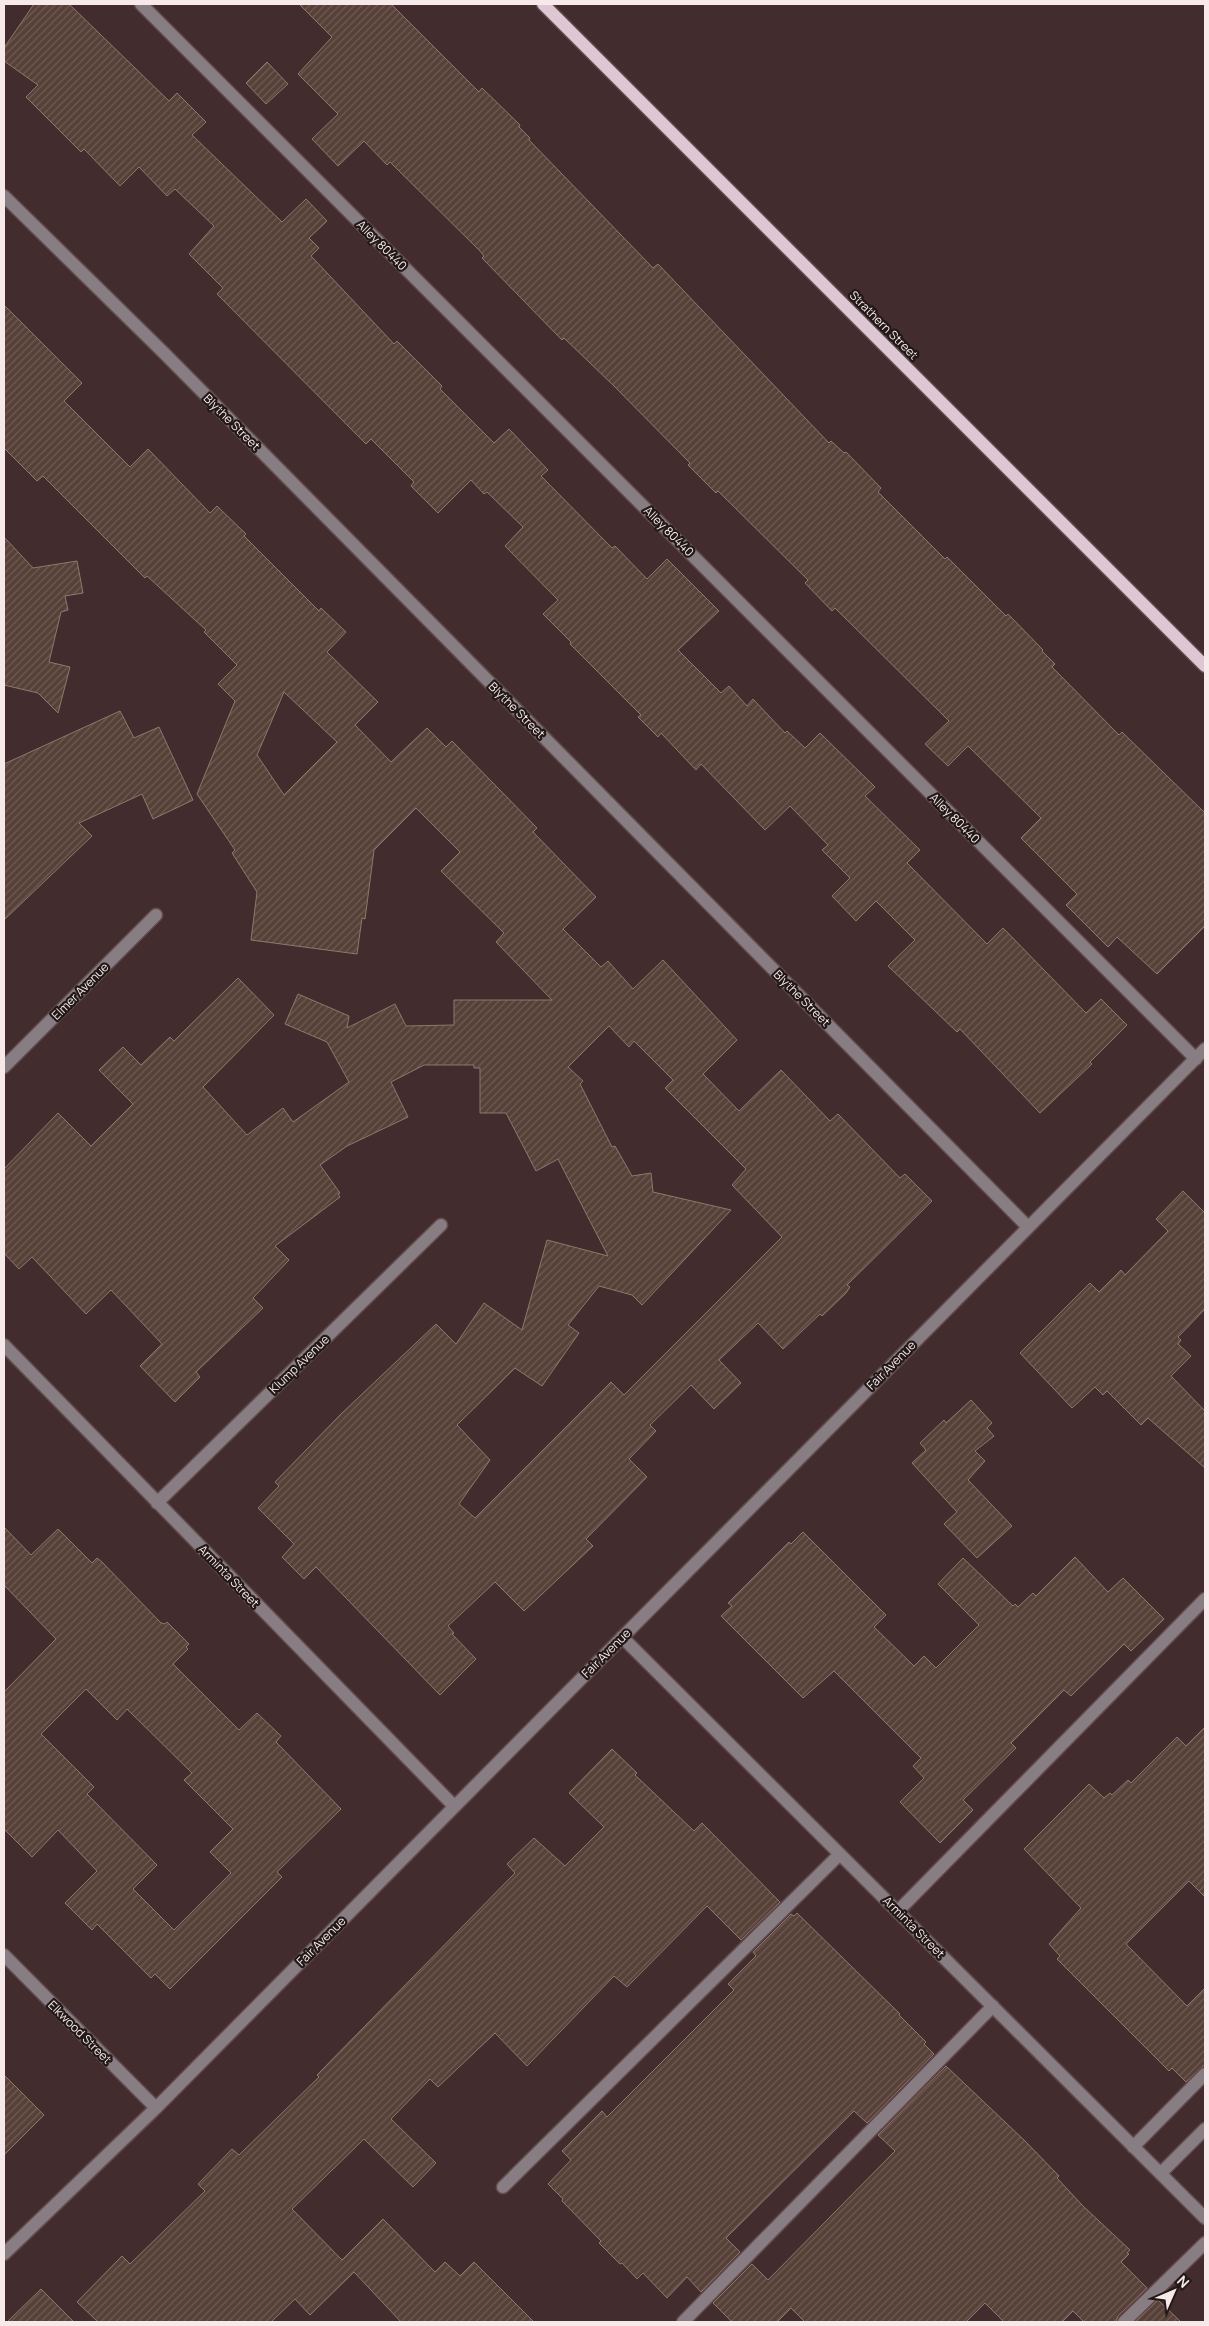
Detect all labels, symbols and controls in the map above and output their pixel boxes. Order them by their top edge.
street label: Alley 80440 [353,216,411,274]
street label: Strathern Street [846,287,922,363]
street label: Blythe Street [200,390,264,454]
street label: Alley 80440 [640,502,698,560]
street label: Blythe Street [485,678,549,742]
street label: Alley 80440 [926,789,984,847]
street label: Elmer Avenue [48,959,112,1023]
street label: Blythe Street [770,966,834,1030]
street label: Klump Avenue [265,1331,333,1397]
street label: Fair Avenue [863,1337,919,1393]
street label: Arminta Street [195,1541,263,1611]
street label: Fair Avenue [578,1625,634,1681]
street label: Arminta Street [879,1892,949,1962]
street label: Fair Avenue [293,1913,349,1969]
street label: Elkwood Street [44,1996,116,2068]
north arrow [1149,2266,1199,2316]
text: N [1173,2271,1194,2292]

